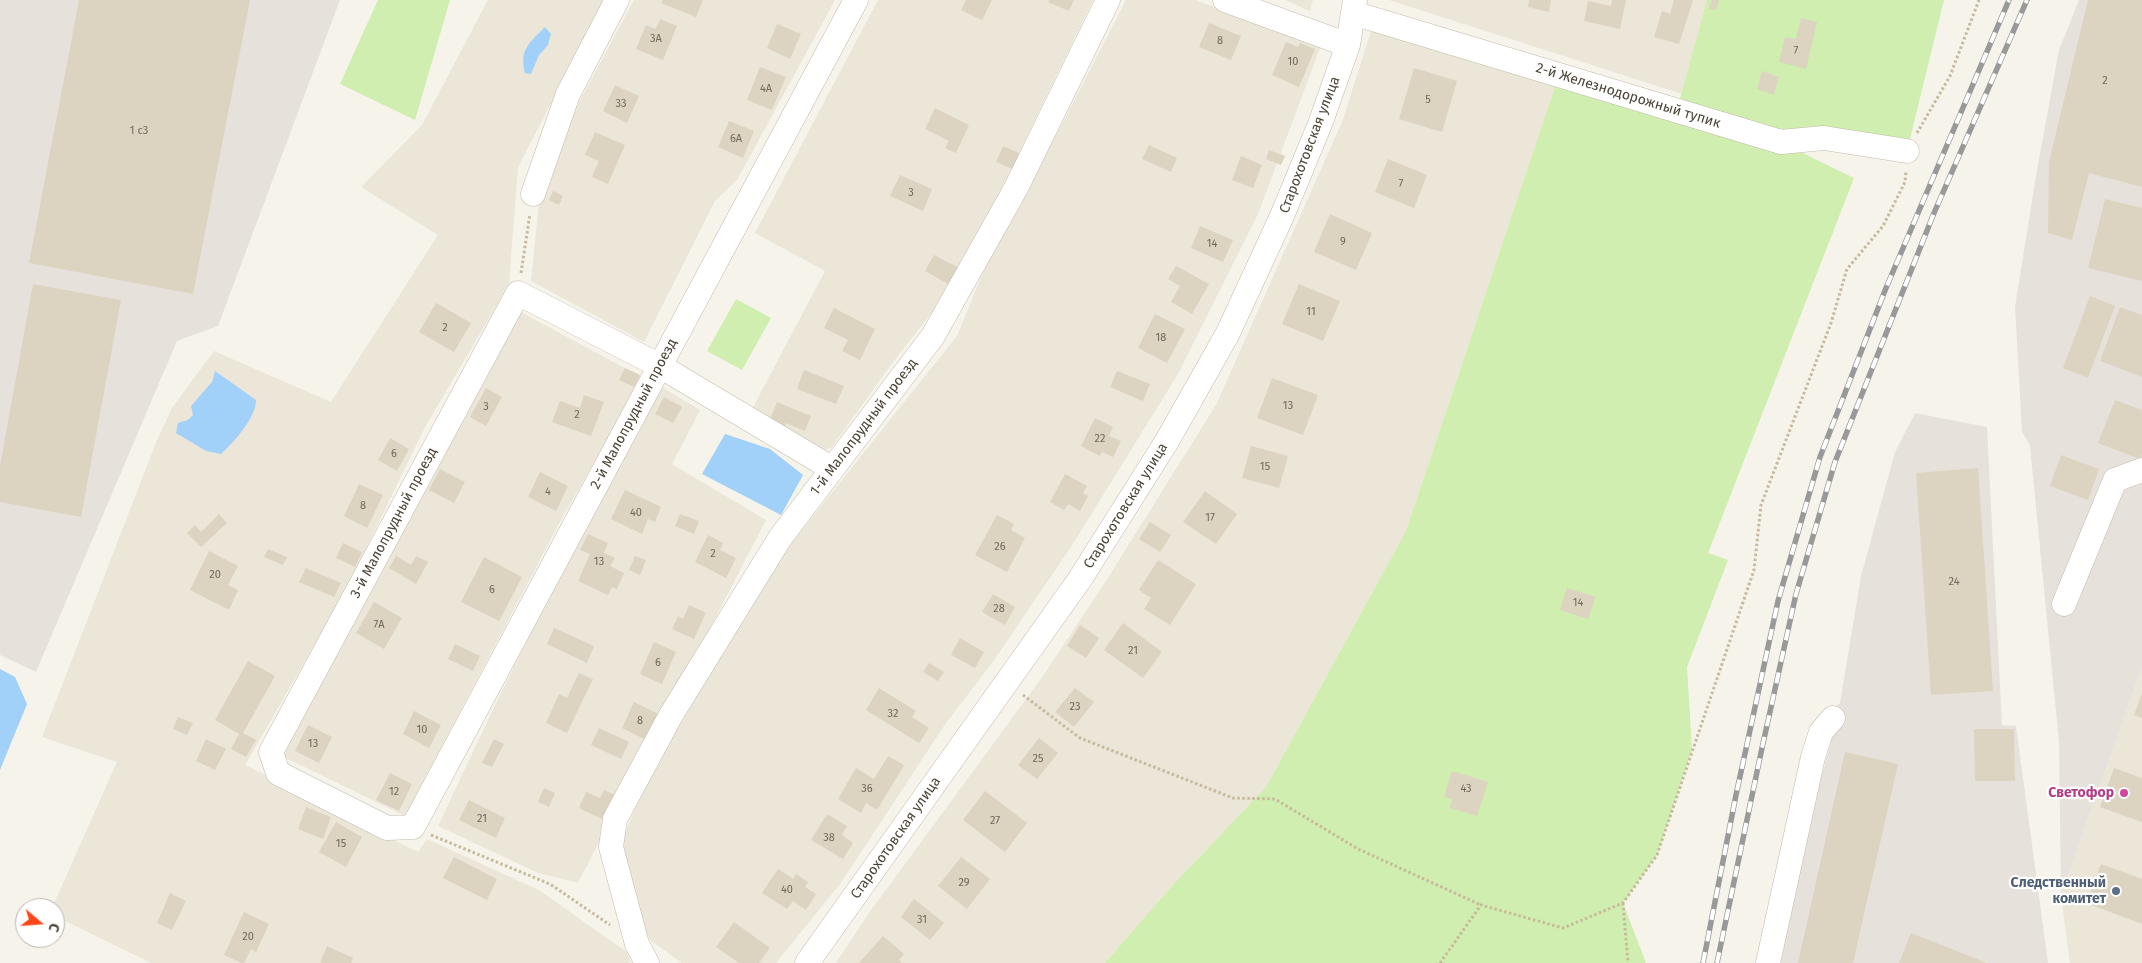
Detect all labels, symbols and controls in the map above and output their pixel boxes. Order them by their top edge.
house number: 3А [650,32,662,46]
house number: 8 [1217,34,1223,48]
house number: 7 [1794,44,1798,58]
house number: 10 [1288,55,1298,69]
street label: 2-й Железнодорожный тупик [1534,60,1722,132]
street label: Старохотовская улица [1276,74,1344,216]
house number: 2 [2102,74,2108,88]
house number: 4А [760,82,772,96]
house number: 5 [1425,93,1431,107]
house number: 33 [616,97,626,111]
house number: 1 с3 [130,124,148,138]
house number: 6А [730,132,742,146]
house number: 7 [1399,177,1403,191]
house number: 3 [908,186,914,200]
house number: 9 [1340,235,1346,249]
house number: 14 [1207,237,1217,251]
house number: 11 [1306,305,1316,319]
house number: 2 [442,321,448,335]
house number: 18 [1156,331,1166,345]
street label: 2-й Малопрудный проезд [587,336,681,492]
street label: 1-й Малопрудный проезд [807,355,921,499]
house number: 13 [1283,399,1293,413]
house number: 3 [483,400,489,414]
house number: 2 [574,408,580,422]
house number: 22 [1095,432,1105,446]
street label: Старохотовская улица [1080,440,1172,572]
street label: 3-й Малопрудный проезд [347,445,441,601]
house number: 6 [391,447,397,461]
house number: 15 [1260,460,1270,474]
house number: 4 [545,485,551,499]
house number: 8 [360,499,366,513]
house number: 40 [630,506,642,520]
house number: 17 [1205,511,1215,525]
house number: 26 [994,540,1006,554]
house number: 2 [710,547,716,561]
house number: 13 [594,555,604,569]
house number: 20 [209,568,221,582]
house number: 24 [1949,575,1959,589]
house number: 6 [489,583,495,597]
house number: 14 [1573,596,1583,610]
house number: 28 [993,602,1005,616]
house number: 7А [374,618,384,632]
house number: 21 [1128,644,1138,658]
house number: 6 [655,656,661,670]
house number: 23 [1070,700,1080,714]
house number: 32 [888,707,898,721]
house number: 8 [637,714,643,728]
house number: 10 [417,723,427,737]
house number: 13 [308,737,318,751]
house number: 25 [1033,752,1043,766]
street label: Старохотовская улица [847,774,945,902]
house number: 36 [861,782,873,796]
house number: 43 [1460,782,1472,796]
house number: 12 [389,785,399,799]
place label: Светофор [2048,785,2114,801]
marker: Светофор [2118,787,2130,799]
house number: 21 [477,812,487,826]
house number: 27 [990,814,1000,828]
house number: 38 [823,831,835,845]
house number: 15 [336,837,346,851]
place label: Следственный комитет [2011,875,2106,908]
house number: 29 [958,876,970,890]
house number: 40 [781,883,793,897]
marker: Следственный комитет [2110,885,2122,897]
north arrow [15,898,65,948]
house number: 31 [917,913,927,927]
text: С [44,921,63,934]
house number: 20 [242,930,254,944]

